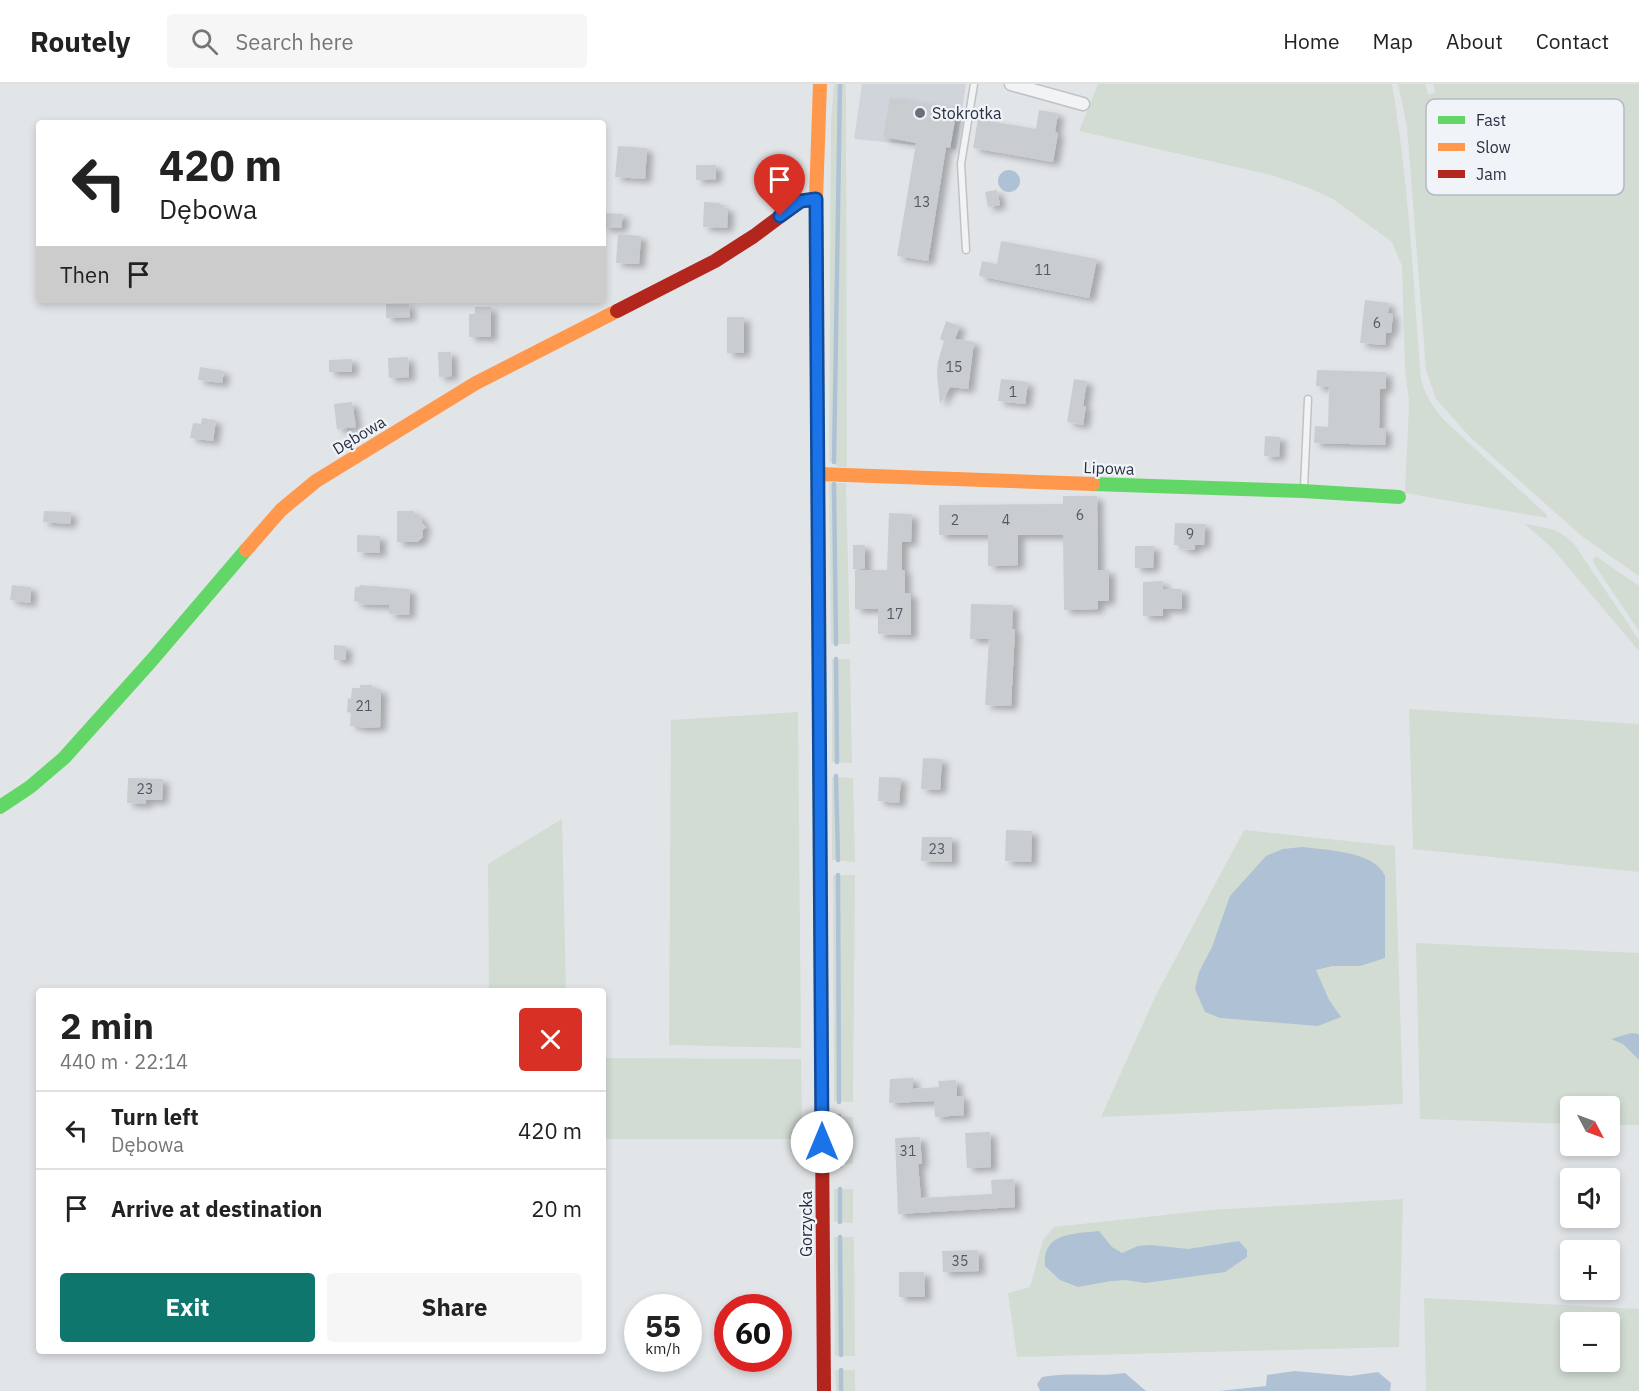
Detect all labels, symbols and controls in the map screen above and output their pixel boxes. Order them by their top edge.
search box [167,14,587,68]
text: Routely [30,23,131,60]
icon: search [188,25,221,58]
text: Search here [236,27,354,56]
text: Home [1283,27,1340,55]
text: Map [1373,27,1413,55]
text: About [1446,27,1503,55]
text: Contact [1536,27,1609,55]
legend [1426,99,1624,195]
place label: Stokrotka [932,103,1002,123]
marker: Stokrotka [913,106,927,120]
text: Fast [1476,110,1506,130]
text: Slow [1476,137,1511,157]
text: 420 m [159,138,282,193]
icon: left [60,144,138,222]
pin [754,154,805,216]
icon: arrive [763,163,796,196]
text: Jam [1476,164,1507,184]
text: Dębowa [159,191,258,226]
house number: 13 [914,193,930,211]
icon: arrive [122,258,155,291]
text: Then [60,260,110,289]
house number: 11 [1035,261,1051,279]
house number: 6 [1373,314,1381,332]
house number: 15 [946,358,962,376]
house number: 1 [1009,383,1017,401]
street label: Dębowa [329,411,390,459]
street label: Lipowa [1083,457,1135,479]
house number: 6 [1076,506,1084,524]
house number: 2 [951,511,959,529]
house number: 4 [1002,511,1010,529]
house number: 9 [1186,525,1194,543]
house number: 17 [887,605,903,623]
house number: 21 [356,697,372,715]
house number: 23 [137,780,153,798]
house number: 23 [929,840,945,858]
text: 2 min [60,1002,154,1049]
button: close [519,1008,582,1071]
text: 440 m · 22:14 [60,1048,188,1075]
north arrow [1560,1096,1620,1156]
map controls [1560,1096,1620,1372]
text: Turn left [111,1102,199,1131]
position arrow [790,1110,854,1174]
icon: left [60,1114,93,1147]
text: 420 m [518,1116,582,1145]
text: Dębowa [111,1131,184,1158]
house number: 31 [900,1142,916,1160]
button: sound [1560,1168,1620,1228]
street label: Gorzycka [796,1190,816,1257]
icon: arrive [60,1192,93,1225]
text: Arrive at destination [111,1194,322,1223]
text: 20 m [531,1194,582,1223]
button: + [1560,1240,1620,1300]
house number: 35 [952,1252,968,1270]
button: Exit [60,1273,315,1342]
button: Share [327,1273,582,1342]
speed limit sign: 60 [714,1294,792,1372]
text: 55 [645,1306,681,1345]
button: − [1560,1312,1620,1372]
text: km/h [645,1339,681,1358]

